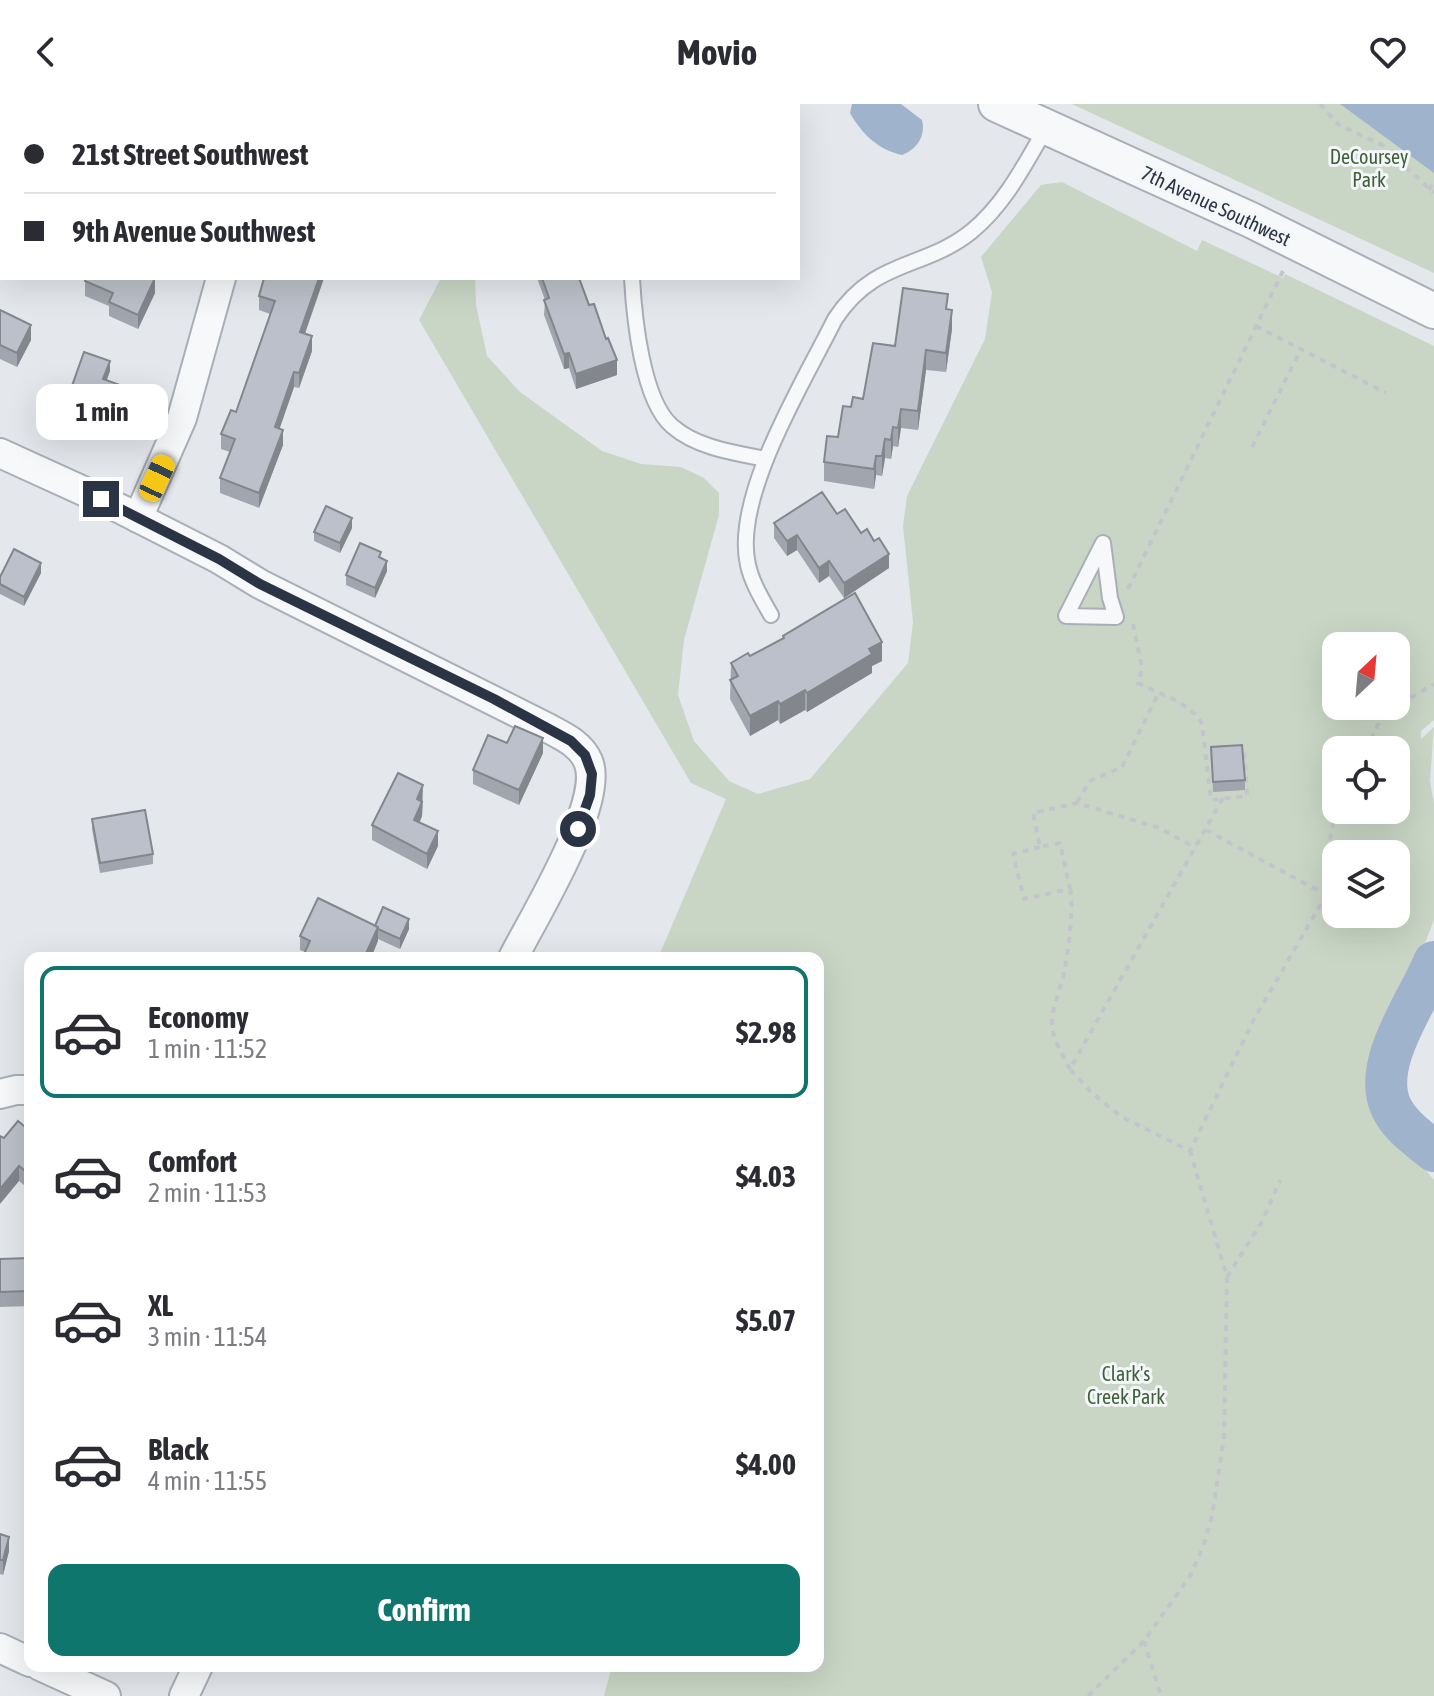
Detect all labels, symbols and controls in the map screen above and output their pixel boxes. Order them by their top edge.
icon: back [24,30,68,74]
icon: heart [1366,30,1410,74]
text: Movio [677,31,757,73]
text: 21st Street Southwest [72,137,308,171]
park label: DeCoursey Park [1330,145,1408,191]
street label: 7th Avenue Southwest [1138,161,1295,250]
text: 9th Avenue Southwest [72,214,315,248]
callout: 1 min [35,383,167,439]
text: 1 min [75,397,129,427]
car [136,451,178,505]
route end [83,481,119,517]
north arrow [1322,632,1410,720]
map controls [1322,632,1410,928]
button: locate [1322,736,1410,824]
route start [560,811,596,847]
button: layers [1322,840,1410,928]
icon: car [52,996,124,1068]
text: Economy [148,1000,249,1034]
text: $2.98 [736,1015,796,1049]
text: 1 min · 11:52 [148,1034,267,1064]
icon: car [52,1140,124,1212]
text: Comfort [148,1144,237,1178]
text: $4.03 [736,1159,796,1193]
text: 2 min · 11:53 [148,1178,267,1208]
icon: car [52,1284,124,1356]
text: XL [148,1288,173,1322]
text: $5.07 [736,1303,796,1337]
text: 3 min · 11:54 [148,1322,267,1352]
park label: Clark's Creek Park [1087,1362,1165,1408]
icon: car [52,1428,124,1500]
text: Black [148,1432,208,1466]
text: $4.00 [736,1447,796,1481]
text: 4 min · 11:55 [148,1466,267,1496]
button: Confirm [48,1564,800,1656]

